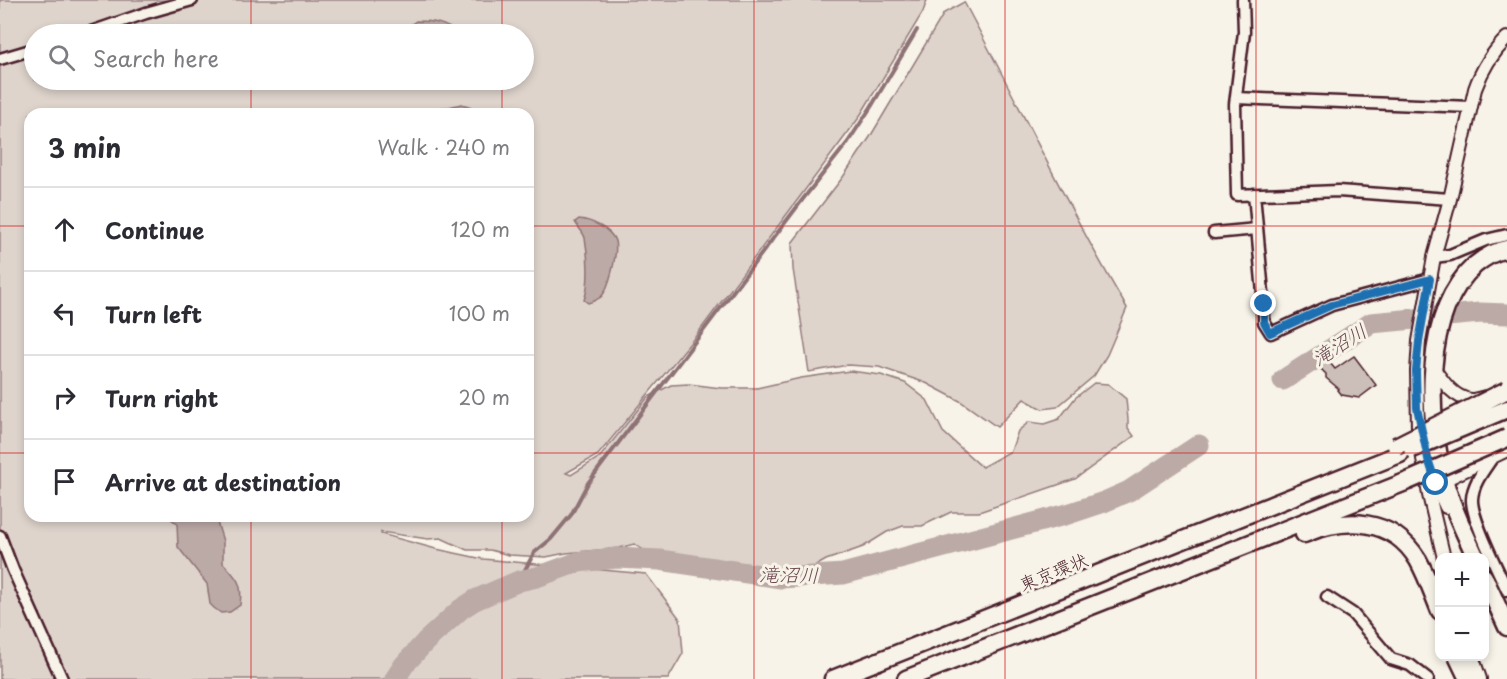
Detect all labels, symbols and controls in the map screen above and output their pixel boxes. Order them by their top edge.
search box [24,24,534,90]
icon: search [45,41,78,74]
text: Search here [93,41,219,74]
text: 3 min [48,128,121,167]
text: Walk · 240 m [377,132,510,162]
icon: ahead [48,213,81,246]
text: Continue [105,213,204,246]
text: 120 m [451,214,510,244]
route end [1250,290,1276,316]
icon: left [48,297,81,330]
text: Turn left [105,297,202,330]
text: 100 m [449,298,510,328]
water label: 滝沼川 [1306,315,1372,373]
icon: right [48,381,81,414]
text: Turn right [105,381,218,414]
text: 20 m [458,382,510,412]
icon: arrive [48,465,81,498]
text: Arrive at destination [105,465,341,498]
route start [1422,469,1448,495]
street label: 東京環状 [1015,545,1091,597]
map controls [1435,553,1489,661]
button: + [1435,553,1489,607]
water label: 滝沼川 [759,558,819,590]
button: − [1435,607,1489,661]

